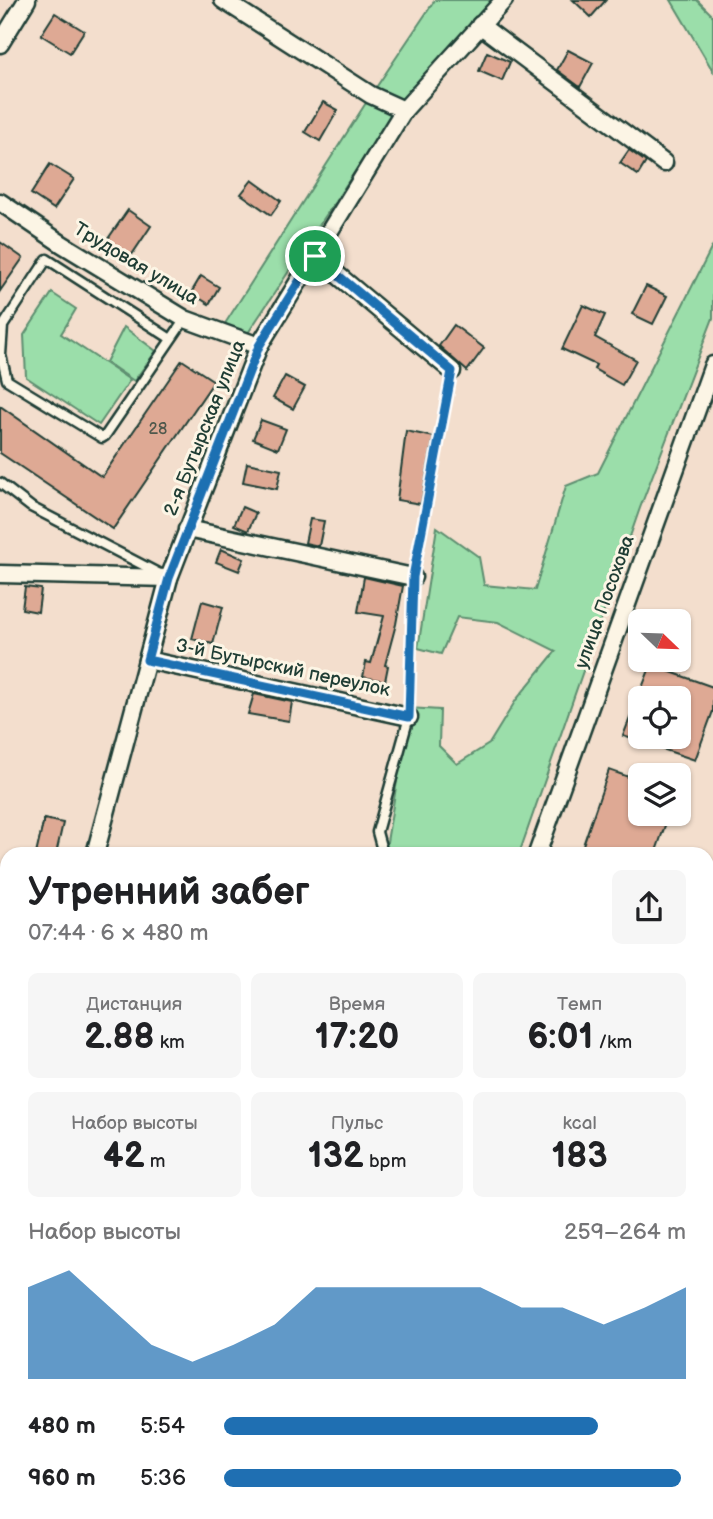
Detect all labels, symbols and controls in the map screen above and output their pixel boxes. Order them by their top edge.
street label: Трудовая улица [69,218,203,310]
pin [285,226,345,286]
icon: arrive [296,237,334,275]
street label: 2-я Бутырская улица [159,337,251,519]
house number: 28 [149,420,167,439]
street label: улица Посохова [570,532,640,672]
north arrow [628,609,691,672]
map controls [628,609,691,826]
street label: 3-й Бутырский переулок [174,634,392,702]
button: locate [628,686,691,749]
button: layers [628,763,691,826]
text: Утренний забег [28,870,310,915]
button: share [612,870,686,944]
text: 07:44 · 6 × 480 m [28,919,208,947]
text: Дистанция [86,993,182,1016]
text: Время [329,993,385,1016]
text: Темп [557,993,602,1016]
text: 2.88 [84,1016,155,1059]
text: 17:20 [315,1016,399,1059]
text: 6:01 [527,1016,593,1059]
text: km [155,1031,185,1054]
text: /km [593,1031,632,1054]
text: Набор высоты [71,1112,198,1135]
text: Пульс [331,1112,383,1135]
text: kcal [563,1112,597,1135]
text: 42 [103,1135,145,1178]
text: 132 [308,1135,364,1178]
text: 183 [552,1135,608,1178]
text: m [145,1150,166,1173]
text: bpm [364,1150,406,1173]
text: Набор высоты [28,1218,181,1246]
text: 259–264 m [564,1218,686,1246]
text: 480 m [28,1412,96,1440]
text: 5:54 [140,1412,185,1440]
text: 960 m [28,1464,96,1492]
text: 5:36 [140,1464,186,1492]

